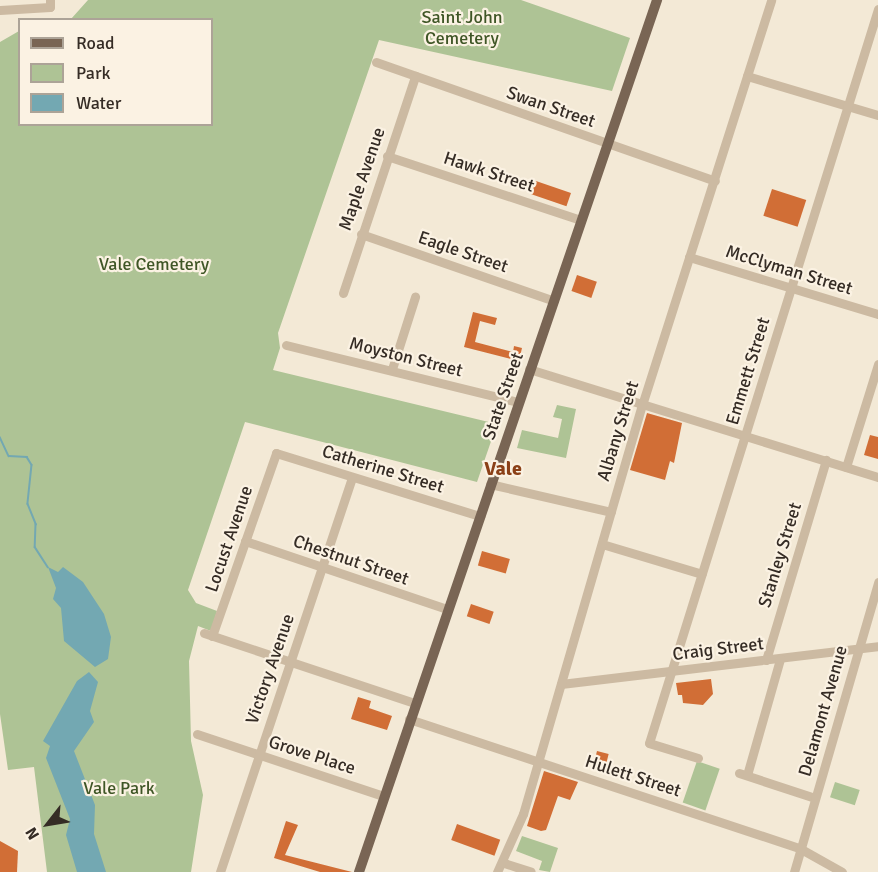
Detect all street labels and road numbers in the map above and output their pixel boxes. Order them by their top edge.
street label: Swan Street [504,82,598,132]
street label: Maple Avenue [334,125,390,233]
street label: Hawk Street [441,147,537,197]
street label: Eagle Street [415,227,511,277]
street label: McClyman Street [723,240,855,300]
street label: Emmett Street [721,315,775,427]
street label: Moyston Street [347,332,465,382]
street label: State Street [478,349,528,443]
street label: Albany Street [593,378,643,484]
street label: Catherine Street [319,440,447,498]
street label: Locust Avenue [201,483,257,595]
street label: Stanley Street [754,500,806,610]
street label: Chestnut Street [290,530,412,590]
street label: Victory Avenue [241,611,299,727]
street label: Craig Street [671,633,765,665]
street label: Delamont Avenue [794,643,852,779]
street label: Grove Place [266,731,358,779]
street label: Hulett Street [582,750,684,802]

